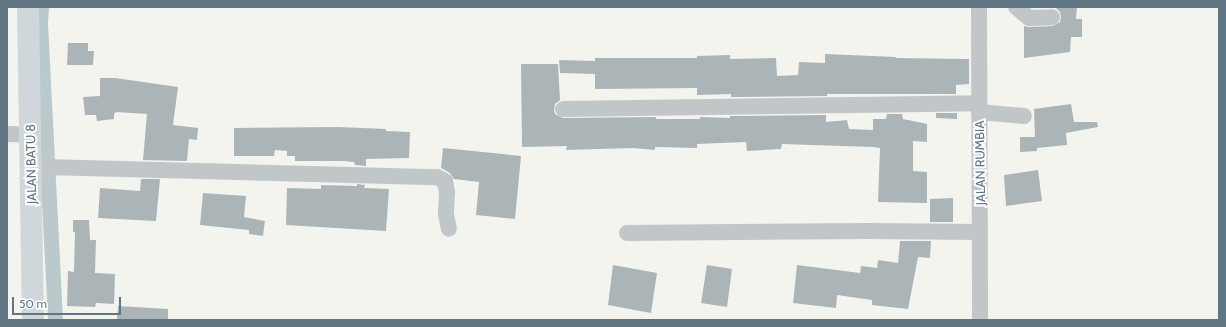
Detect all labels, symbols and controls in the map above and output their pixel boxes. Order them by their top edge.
street label: JALAN RUMBIA [971,121,989,205]
street label: JALAN BATU 8 [23,124,39,204]
scale bar [14,289,123,315]
text: 50 m [19,296,47,311]

